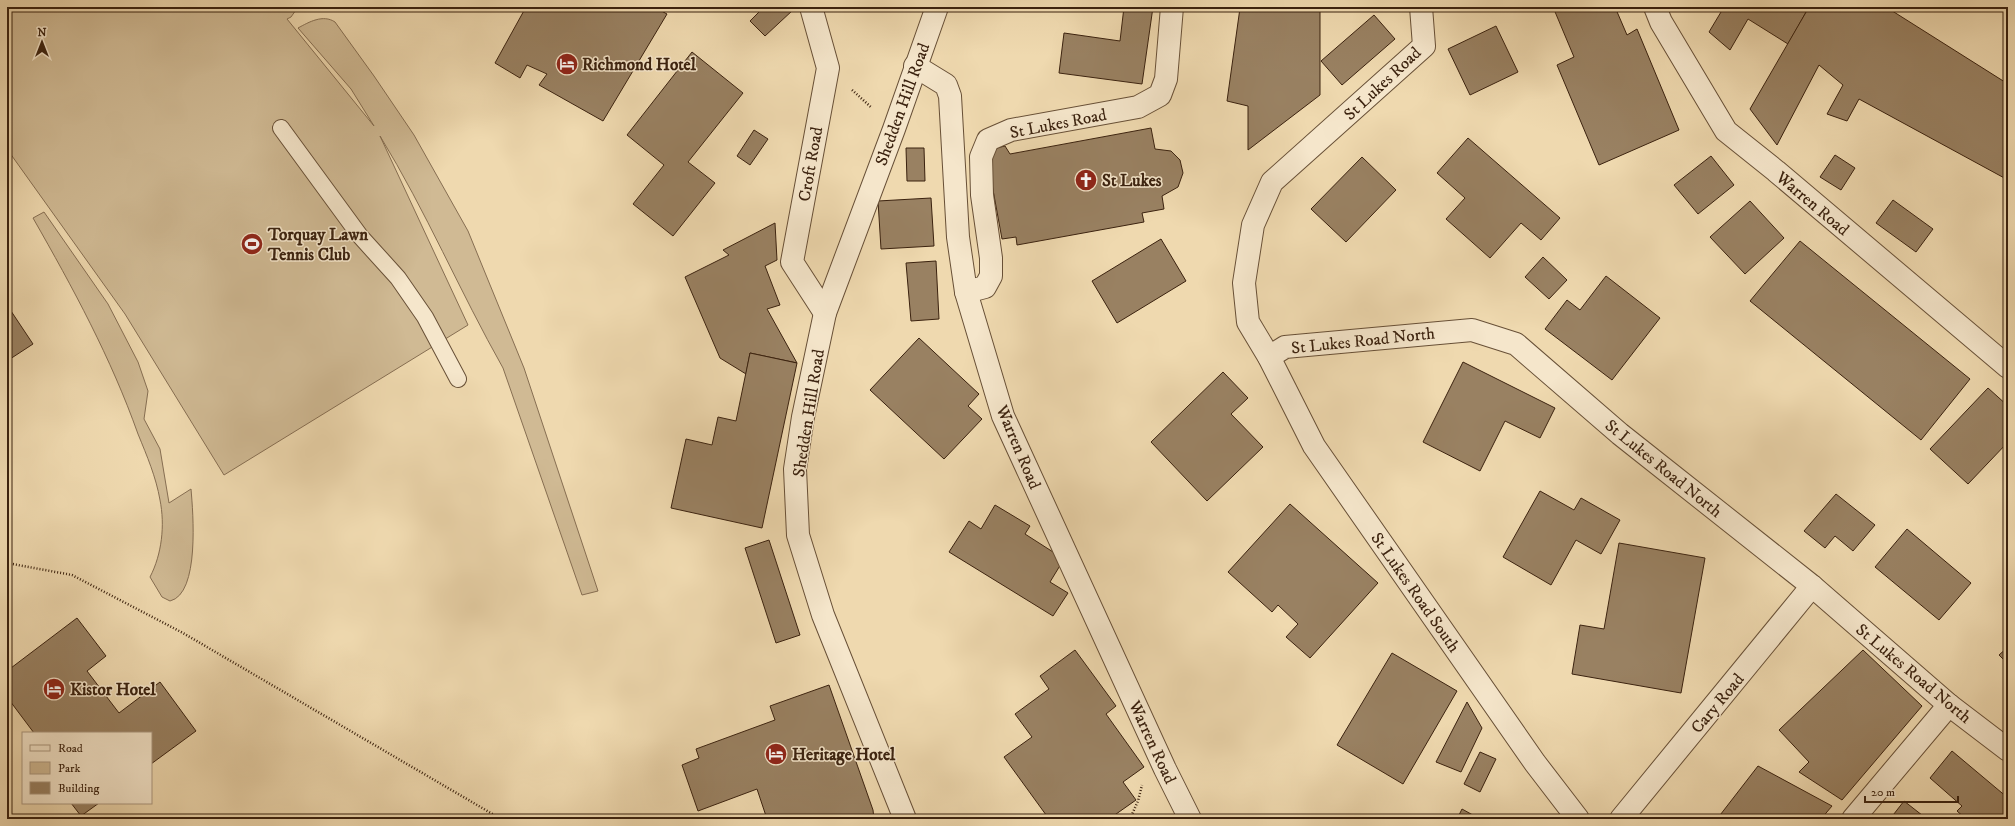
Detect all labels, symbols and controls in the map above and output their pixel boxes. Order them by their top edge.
north arrow [22,22,62,62]
text: N [37,26,47,40]
street label: Shedden Hill Road [871,39,936,169]
street label: St Lukes Road [1339,42,1427,125]
hotel icon: Richmond Hotel [554,51,580,77]
place label: Richmond Hotel [582,54,697,76]
street label: St Lukes Road [1008,104,1109,144]
street label: Croft Road [794,125,828,203]
street label: Warren Road [1770,166,1854,241]
church icon: St Lukes [1073,167,1099,193]
place label: St Lukes [1102,170,1162,192]
place label: Torquay Lawn Tennis Club [267,224,368,266]
sports icon: Torquay Lawn Tennis Club [239,231,265,257]
street label: St Lukes Road North [1290,322,1436,359]
street label: Shedden Hill Road [788,347,830,479]
street label: Warren Road [990,401,1046,493]
street label: St Lukes Road North [1600,415,1726,523]
street label: St Lukes Road South [1366,528,1465,657]
street label: St Lukes Road North [1851,619,1976,729]
street label: Cary Road [1686,669,1750,738]
hotel icon: Kistor Hotel [41,676,67,702]
place label: Kistor Hotel [70,679,156,701]
street label: Warren Road [1123,696,1181,788]
legend [22,732,152,804]
text: Road [58,741,83,756]
hotel icon: Heritage Hotel [763,741,789,767]
place label: Heritage Hotel [792,744,896,766]
text: Park [58,761,80,776]
scale bar [1865,778,1958,804]
text: Building [58,781,99,796]
text: 20 m [1871,785,1895,800]

